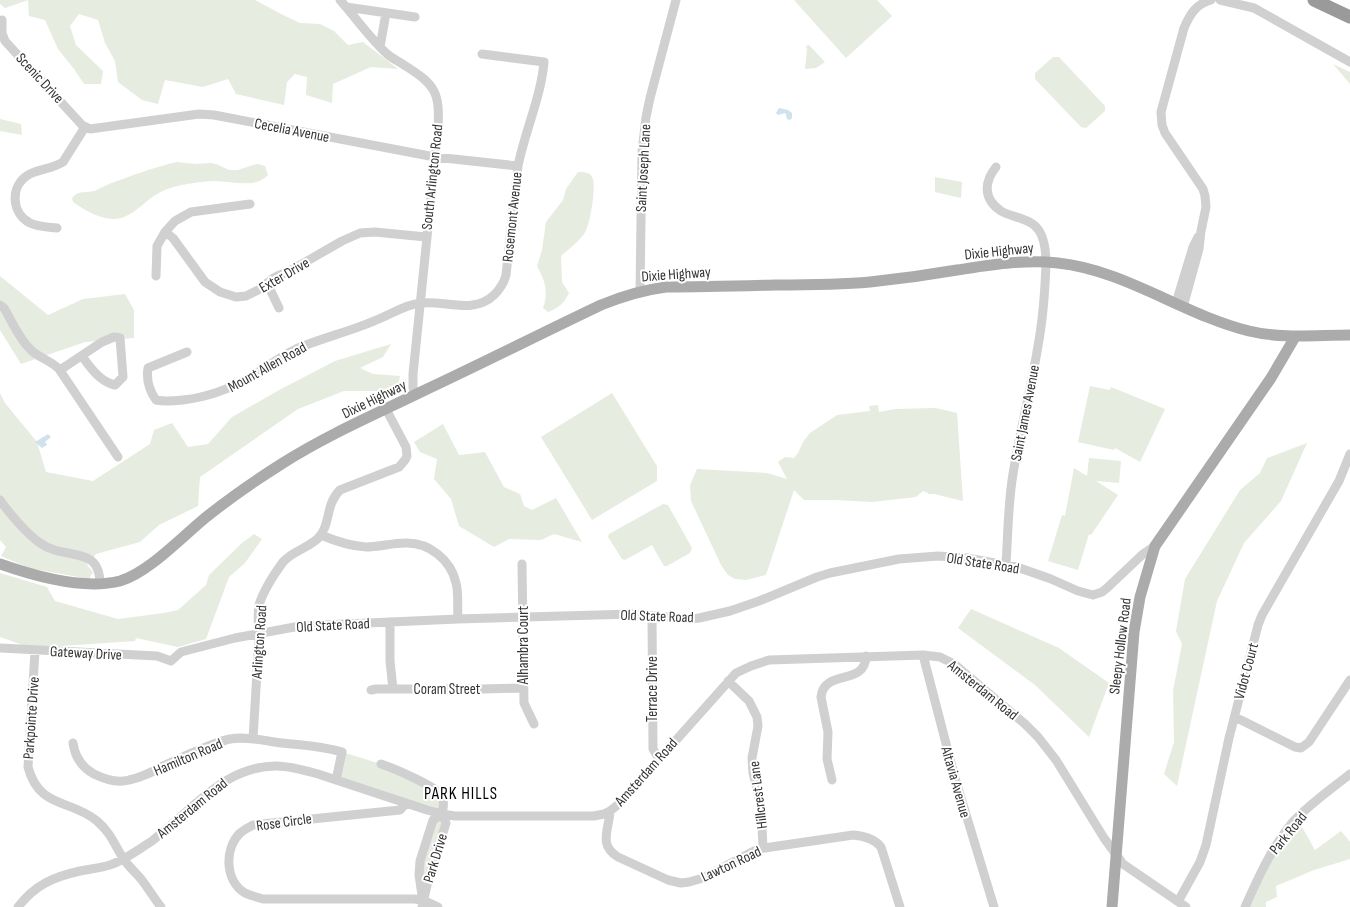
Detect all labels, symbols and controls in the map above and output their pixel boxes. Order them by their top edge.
street label: Scenic Drive [11,49,68,108]
street label: Cecelia Avenue [253,114,331,147]
street label: South Arlington Road [418,123,447,231]
street label: Saint Joseph Lane [632,124,655,212]
street label: Rosemont Avenue [498,171,527,263]
street label: Dixie Highway [963,238,1035,265]
street label: Exter Drive [256,253,313,297]
street label: Dixie Highway [641,263,712,286]
street label: Mount Allen Road [225,338,310,397]
street label: Saint James Avenue [1007,363,1044,463]
street label: Dixie Highway [339,376,410,423]
street label: Old State Road [945,548,1021,579]
street label: Sleepy Hollow Road [1105,597,1136,695]
street label: Arlington Road [247,605,272,680]
street label: Alhambra Court [514,605,533,685]
street label: Old State Road [620,606,694,627]
street label: Old State Road [296,614,370,637]
street label: Vidot Court [1230,640,1263,701]
street label: Gateway Drive [50,642,122,665]
street label: Terrace Drive [643,656,662,722]
street label: Amsterdam Road [943,656,1022,725]
street label: Parkpointe Drive [19,676,44,760]
street label: Coram Street [414,680,481,699]
street label: Hamilton Road [151,734,226,780]
street label: Amsterdam Road [610,734,682,811]
street label: Altavia Avenue [936,743,975,820]
street label: Hillcrest Lane [745,760,772,830]
street label: Amsterdam Road [152,774,231,843]
district label: PARK HILLS [424,784,498,804]
street label: Park Road [1265,808,1311,858]
street label: Rose Circle [255,809,313,836]
street label: Park Drive [419,831,452,885]
street label: Lawton Road [698,842,764,887]

